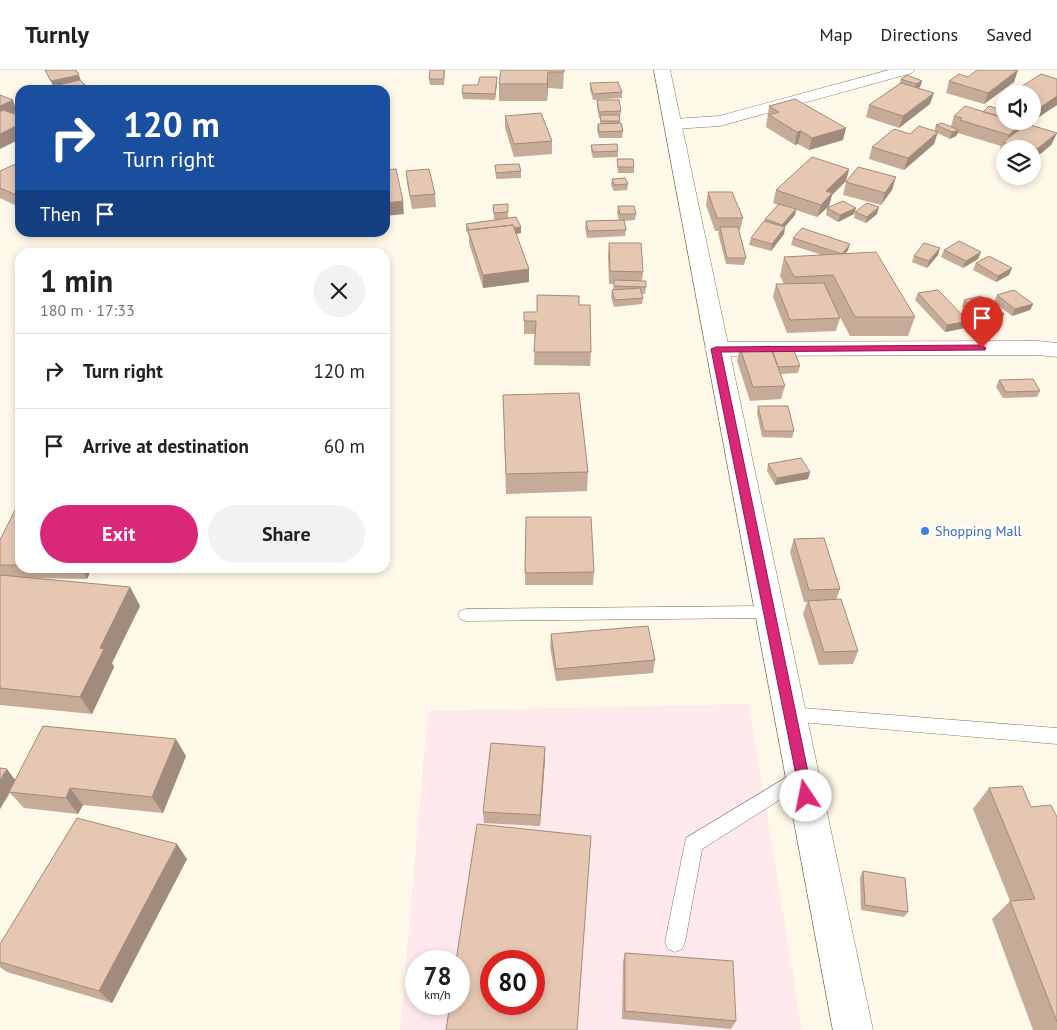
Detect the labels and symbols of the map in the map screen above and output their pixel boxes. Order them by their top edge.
pin [961,297,1003,348]
place label: Shopping Mall [935,522,1022,540]
marker: Shopping Mall [919,525,931,537]
position arrow [779,769,831,821]
speed limit sign: 80 [480,950,545,1015]

